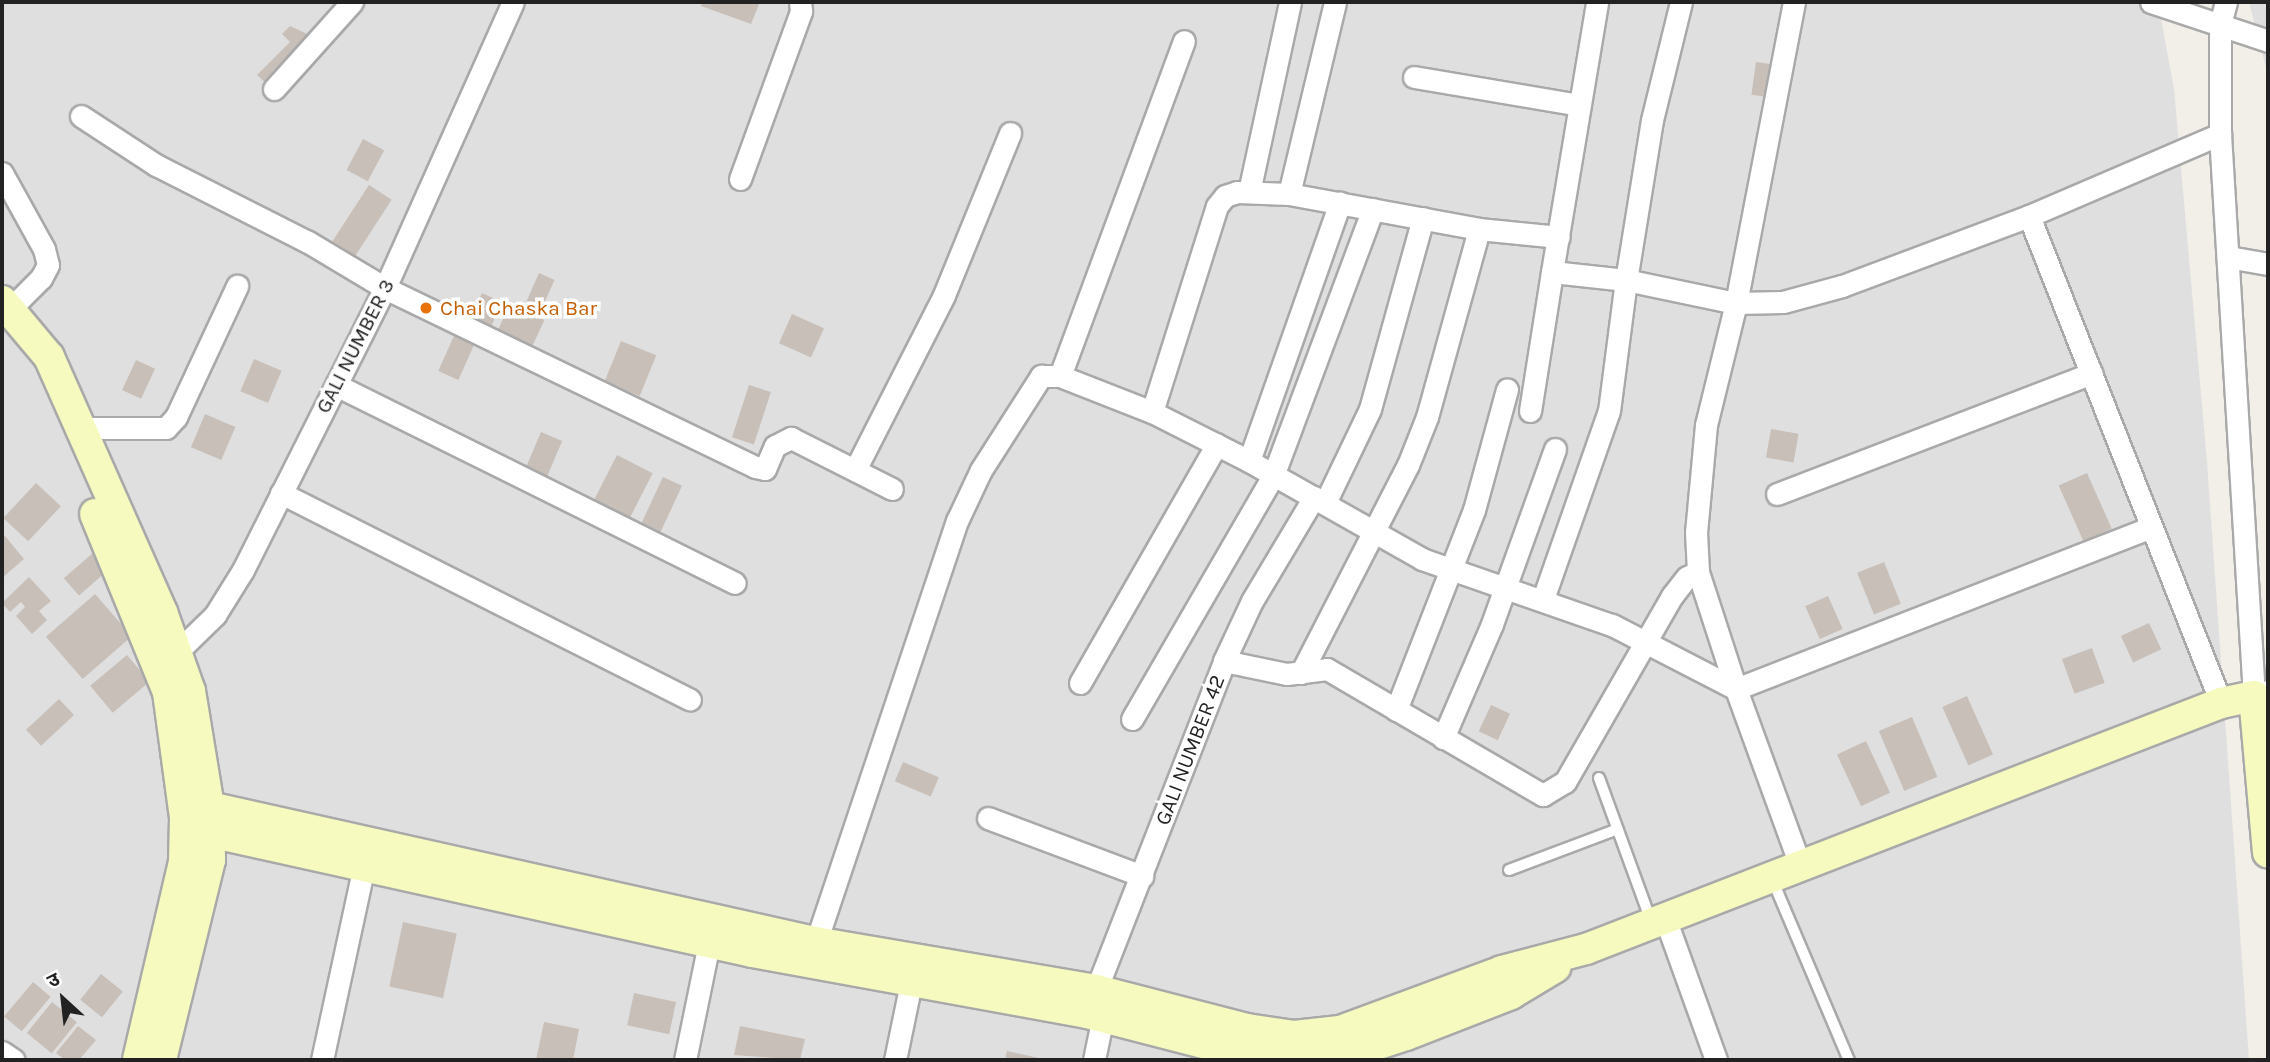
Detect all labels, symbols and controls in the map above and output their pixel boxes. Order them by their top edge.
street label: GALI NUMBER 3 [310,275,400,417]
place label: Chai Chaska Bar [440,295,597,321]
marker: Chai Chaska Bar [418,300,434,316]
street label: GALI NUMBER 42 [1150,671,1230,829]
north arrow [28,964,98,1034]
text: उ [44,968,63,993]

